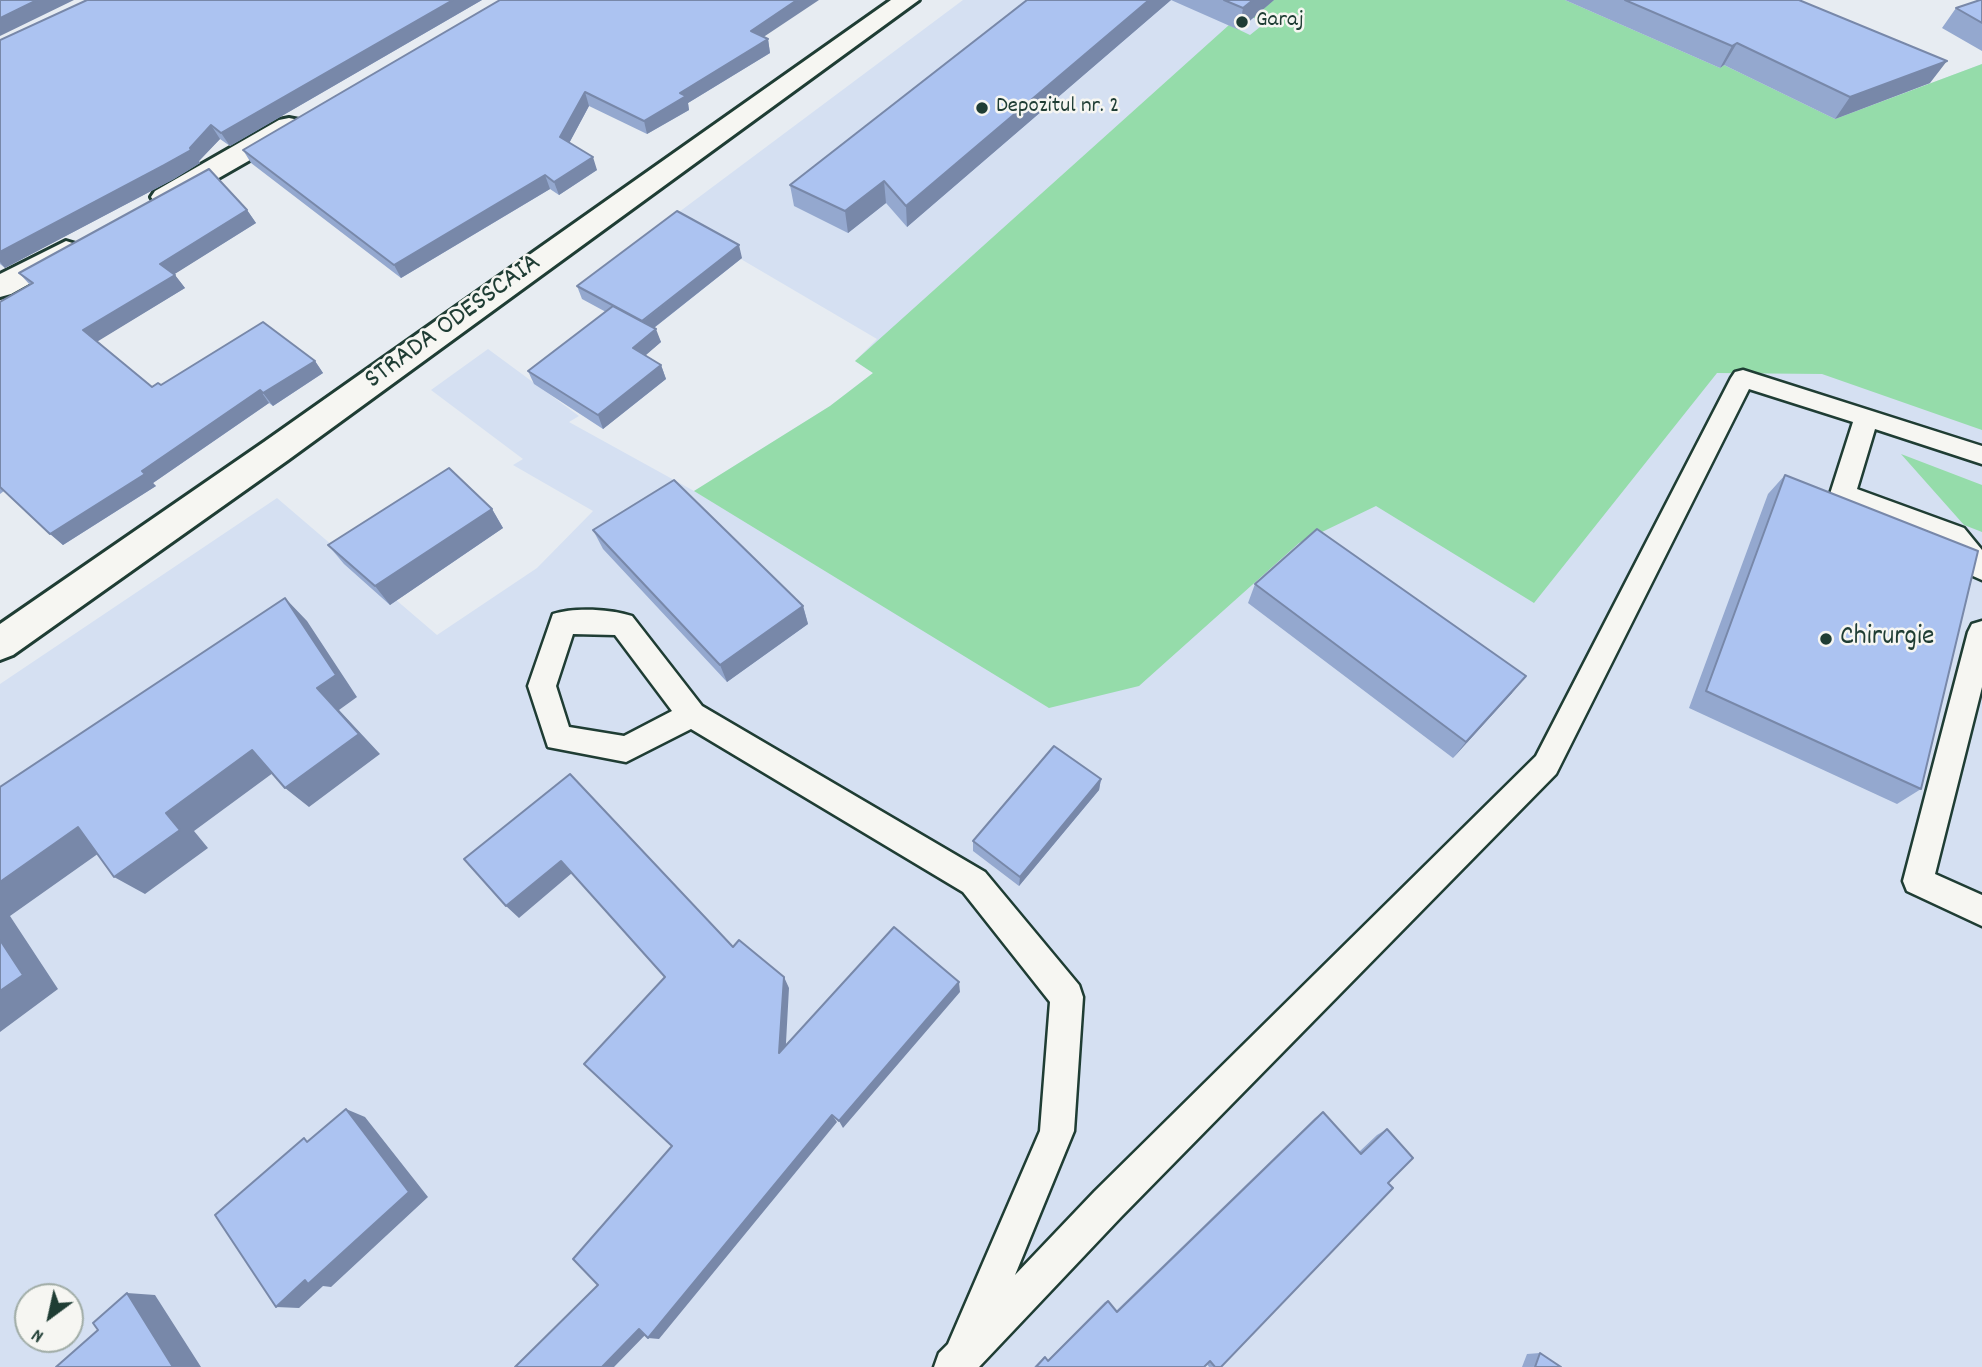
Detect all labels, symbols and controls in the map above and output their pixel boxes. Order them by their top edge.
place label: Garaj [1256,8,1304,36]
marker: Garaj [1234,14,1250,30]
place label: Depozitul nr. 2 [996,94,1119,122]
marker: Depozitul nr. 2 [974,100,990,116]
street label: STRADA ODESSCAIA [359,248,549,398]
place label: Chirurgie [1840,622,1934,656]
marker: Chirurgie [1818,631,1834,647]
north arrow [14,1283,84,1353]
text: N [27,1320,50,1348]

